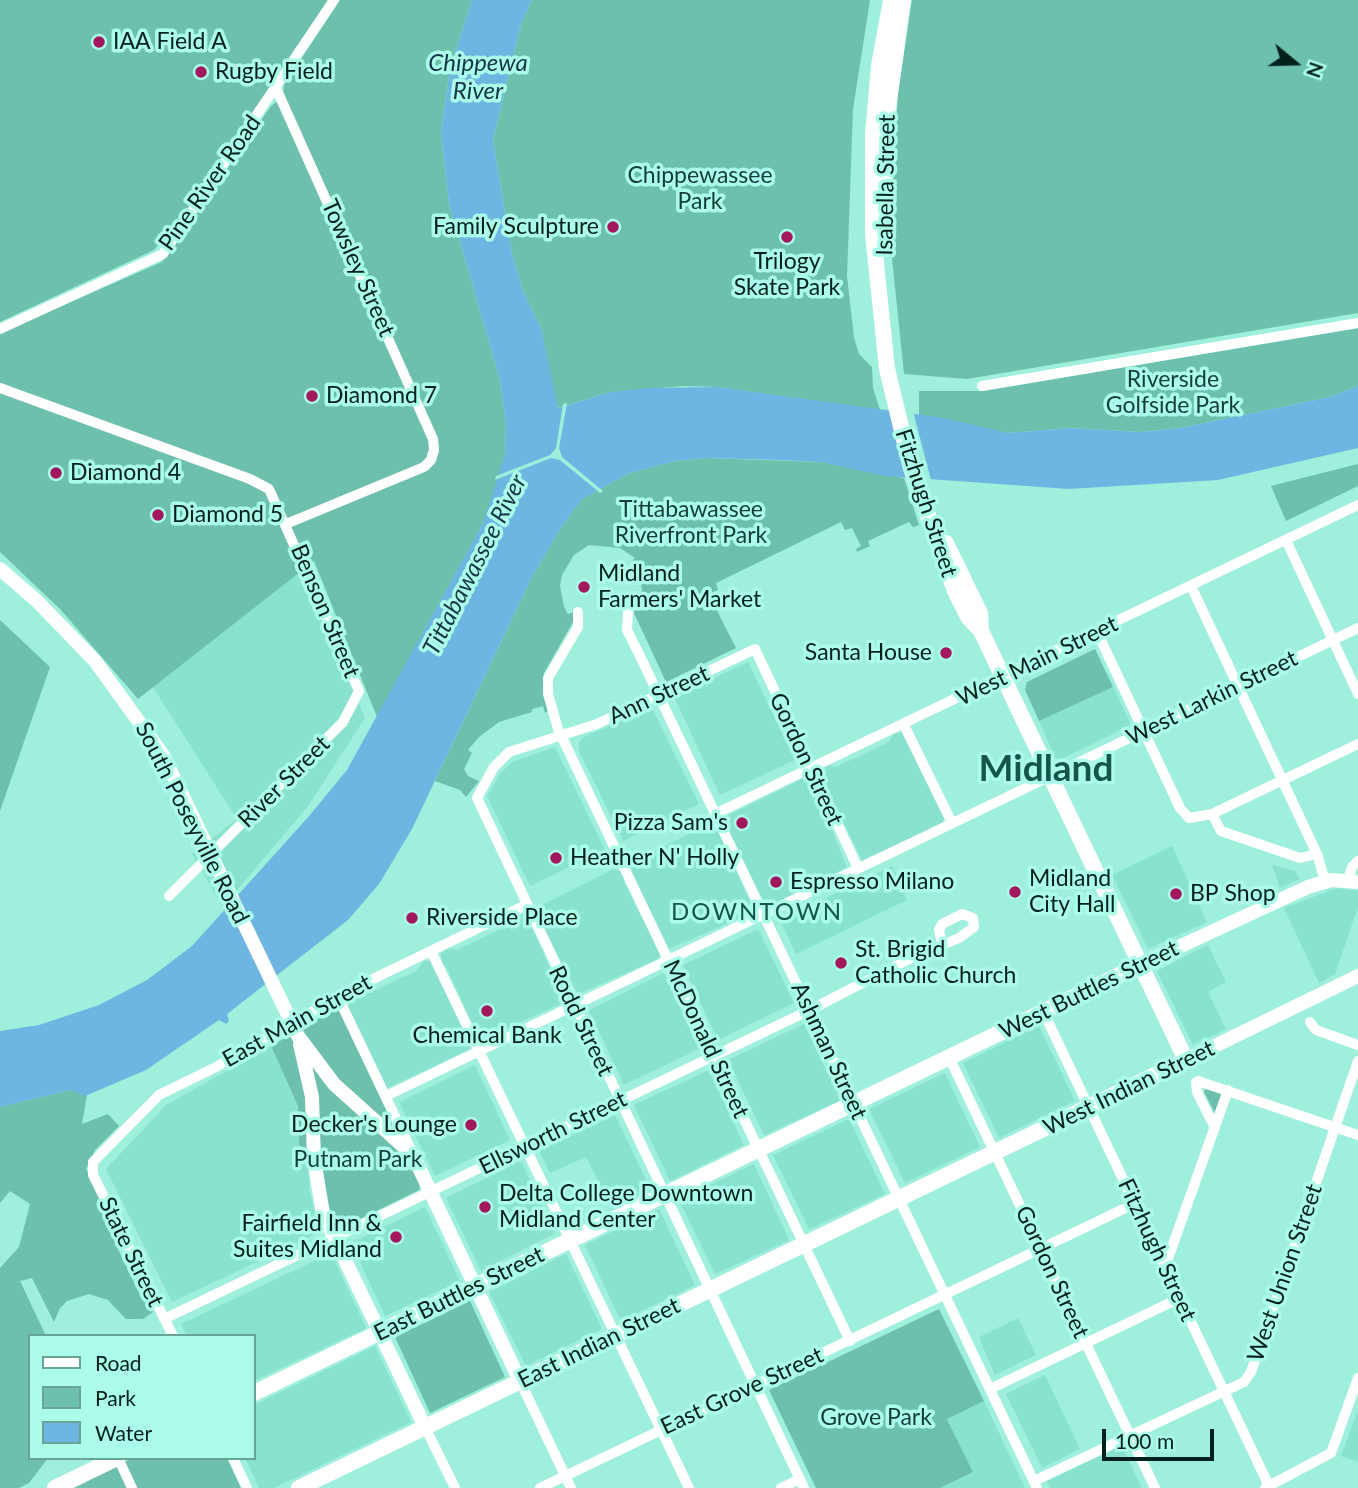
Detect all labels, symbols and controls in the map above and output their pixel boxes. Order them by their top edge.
place label: IAA Field A [113,28,227,56]
north arrow [1260,28,1330,98]
marker: IAA Field A [91,34,107,50]
water label: Chippewa River [428,49,528,105]
place label: Rugby Field [215,58,333,86]
text: N [1302,59,1329,81]
marker: Rugby Field [193,64,209,80]
street label: Pine River Road [153,110,267,256]
street label: Isabella Street [871,114,901,256]
park label: Chippewassee Park [627,162,773,216]
street label: Towsley Street [315,195,401,341]
place label: Family Sculpture [433,213,599,241]
marker: Family Sculpture [605,219,621,235]
marker: Trilogy Skate Park [779,229,795,245]
place label: Trilogy Skate Park [734,248,840,302]
park label: Riverside Golfside Park [1106,366,1240,420]
place label: Diamond 7 [326,382,437,410]
marker: Diamond 7 [304,388,320,404]
street label: Fitzhugh Street [889,425,963,581]
place label: Diamond 4 [70,459,181,487]
marker: Diamond 4 [48,465,64,481]
water label: Tittabawassee River [417,470,533,660]
park label: Tittabawassee Riverfront Park [615,496,767,550]
place label: Diamond 5 [172,501,283,529]
marker: Diamond 5 [150,507,166,523]
street label: Benson Street [285,540,365,682]
place label: Midland Farmers' Market [598,560,761,614]
marker: Midland Farmers' Market [576,579,592,595]
street label: West Main Street [952,610,1122,712]
place label: Santa House [805,639,932,667]
marker: Santa House [938,645,954,661]
street label: West Larkin Street [1122,645,1302,751]
street label: Ann Street [604,660,714,730]
street label: Gordon Street [763,688,849,830]
street label: South Poseyville Road [129,718,255,928]
street label: River Street [232,730,336,834]
district label: Midland [979,747,1113,791]
place label: Pizza Sam's [614,809,728,837]
marker: Pizza Sam's [734,815,750,831]
place label: Heather N' Holly [570,844,739,872]
marker: Heather N' Holly [548,850,564,866]
place label: Midland City Hall [1029,865,1115,919]
place label: Espresso Milano [790,868,954,896]
marker: Espresso Milano [768,874,784,890]
place label: BP Shop [1190,880,1276,908]
marker: Midland City Hall [1007,884,1023,900]
marker: BP Shop [1168,886,1184,902]
district label: DOWNTOWN [672,898,842,926]
place label: Riverside Place [426,904,578,932]
marker: Riverside Place [404,910,420,926]
street label: West Buttles Street [995,935,1183,1045]
place label: St. Brigid Catholic Church [855,936,1016,990]
marker: St. Brigid Catholic Church [833,955,849,971]
street label: McDonald Street [657,956,755,1122]
street label: Rodd Street [543,962,619,1080]
street label: East Main Street [218,969,376,1073]
street label: Ashman Street [785,978,873,1124]
marker: Chemical Bank [479,1003,495,1019]
place label: Chemical Bank [412,1022,562,1050]
street label: West Indian Street [1039,1035,1219,1141]
street label: Ellsworth Street [475,1085,631,1181]
place label: Decker's Lounge [291,1111,457,1139]
marker: Decker's Lounge [463,1117,479,1133]
park label: Putnam Park [294,1146,422,1174]
street label: Fitzhugh Street [1112,1174,1202,1326]
place label: Delta College Downtown Midland Center [499,1180,753,1234]
street label: West Union Street [1242,1181,1328,1365]
street label: State Street [93,1193,169,1311]
marker: Delta College Downtown Midland Center [477,1199,493,1215]
street label: Gordon Street [1009,1201,1095,1343]
place label: Fairfield Inn & Suites Midland [233,1210,382,1264]
marker: Fairfield Inn & Suites Midland [388,1229,404,1245]
street label: East Buttles Street [369,1241,549,1347]
street label: East Indian Street [513,1292,685,1394]
legend [28,1334,256,1460]
street label: East Grove Street [656,1341,828,1441]
text: Road [95,1350,142,1375]
text: Park [95,1385,136,1410]
park label: Grove Park [820,1404,932,1432]
scale bar [1106,1414,1218,1458]
text: Water [95,1420,152,1445]
text: 100 m [1115,1428,1174,1453]

